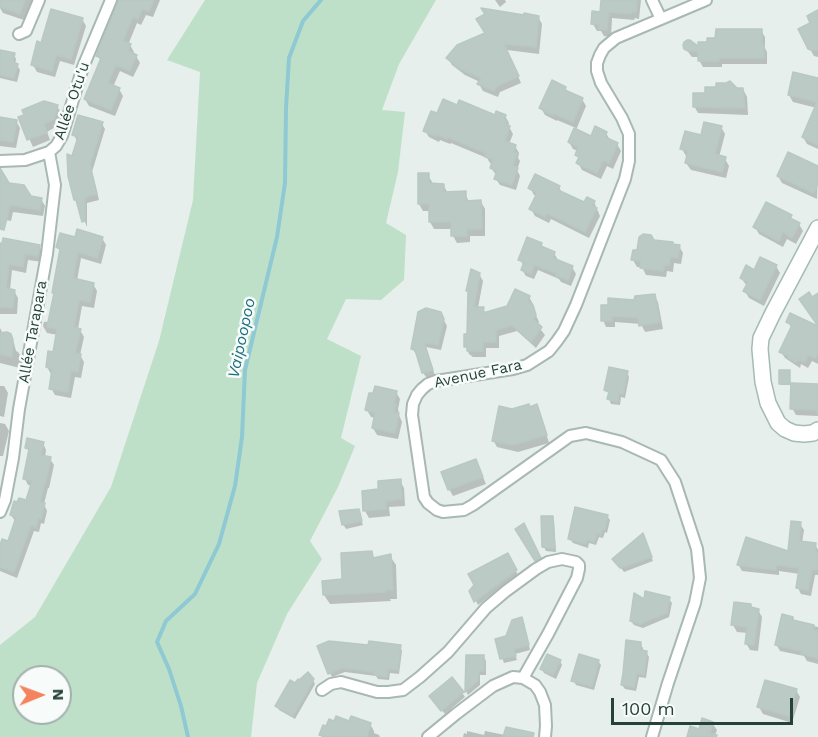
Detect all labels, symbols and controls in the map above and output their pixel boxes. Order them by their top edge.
street label: Allée Otu'u [50,60,94,142]
street label: Allée Tarapara [15,279,51,385]
water label: Vaipoopoo [224,296,260,380]
street label: Avenue Fara [432,356,524,392]
north arrow [12,665,72,725]
scale bar [614,686,796,724]
text: N [49,689,68,701]
text: 100 m [622,698,675,719]

